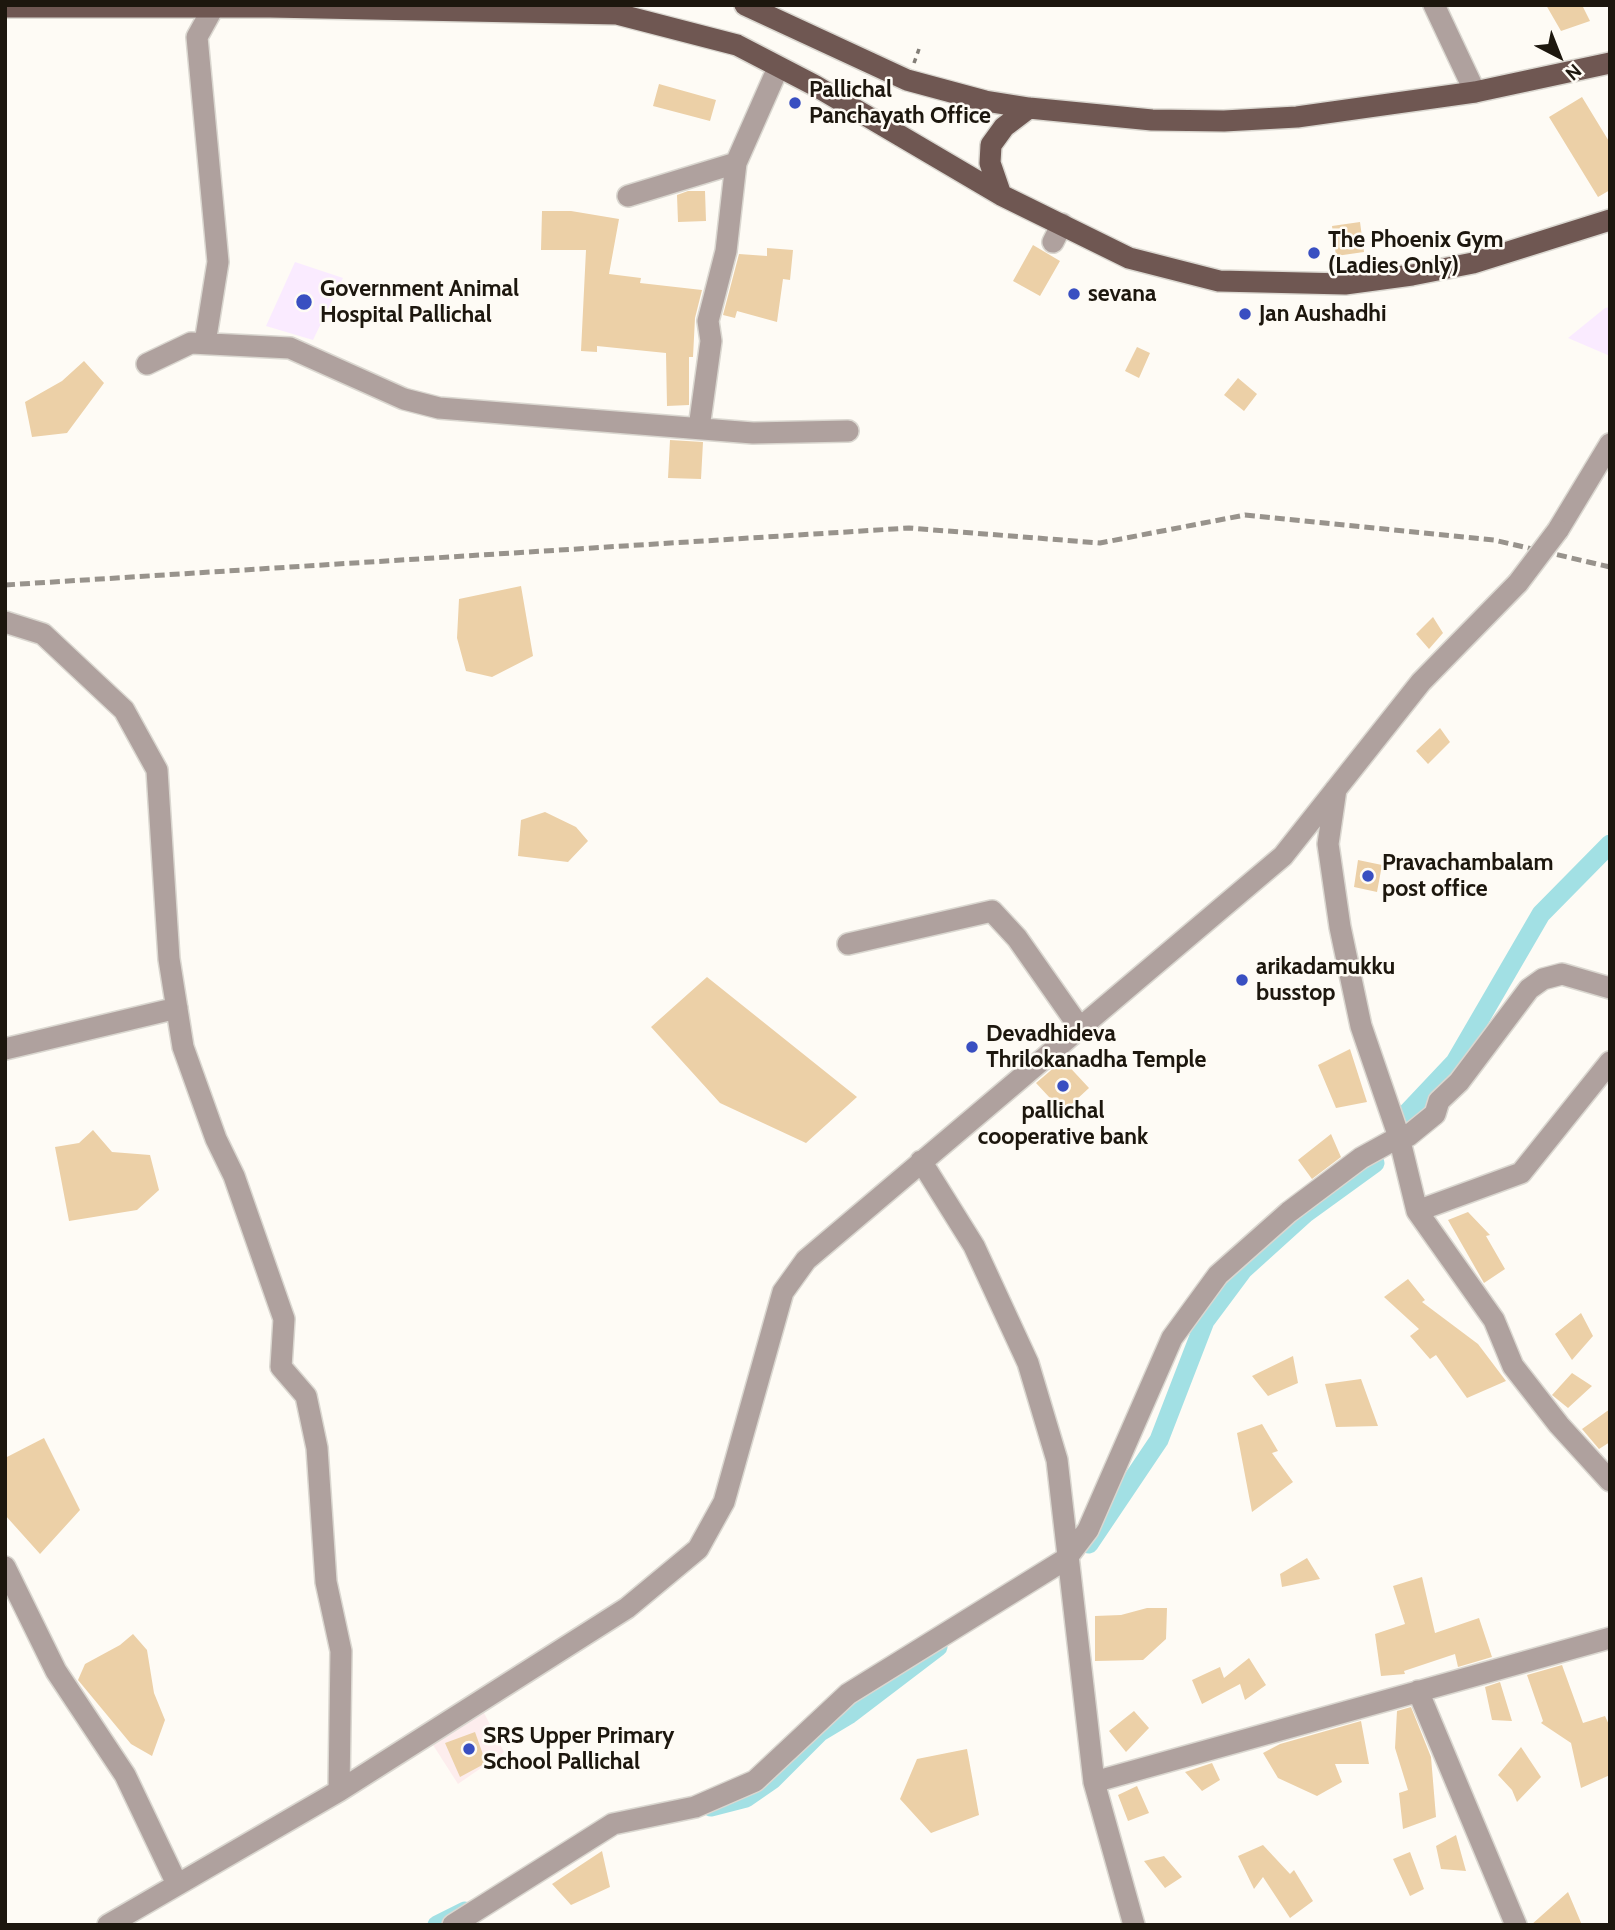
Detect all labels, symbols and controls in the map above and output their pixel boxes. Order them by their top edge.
north arrow [1524,21,1594,91]
text: N [1561,59,1586,85]
place label: Pallichal Panchayath Office [809,76,991,130]
marker: Pallichal Panchayath Office [787,95,803,111]
place label: The Phoenix Gym (Ladies Only) [1328,226,1504,280]
marker: The Phoenix Gym (Ladies Only) [1306,245,1322,261]
place label: Government Animal Hospital Pallichal [320,275,519,329]
place label: sevana [1088,280,1156,308]
marker: sevana [1066,286,1082,302]
marker: Government Animal Hospital Pallichal [294,292,314,312]
place label: Jan Aushadhi [1259,300,1386,328]
marker: Jan Aushadhi [1237,306,1253,322]
place label: Pravachambalam post office [1382,849,1553,903]
marker: Pravachambalam post office [1360,868,1376,884]
place label: arikadamukku busstop [1256,953,1395,1007]
marker: arikadamukku busstop [1234,972,1250,988]
place label: Devadhideva Thrilokanadha Temple [986,1020,1206,1074]
marker: Devadhideva Thrilokanadha Temple [964,1039,980,1055]
marker: pallichal cooperative bank [1055,1078,1071,1094]
place label: pallichal cooperative bank [978,1097,1148,1151]
place label: SRS Upper Primary School Pallichal [483,1722,674,1776]
marker: SRS Upper Primary School Pallichal [461,1741,477,1757]

